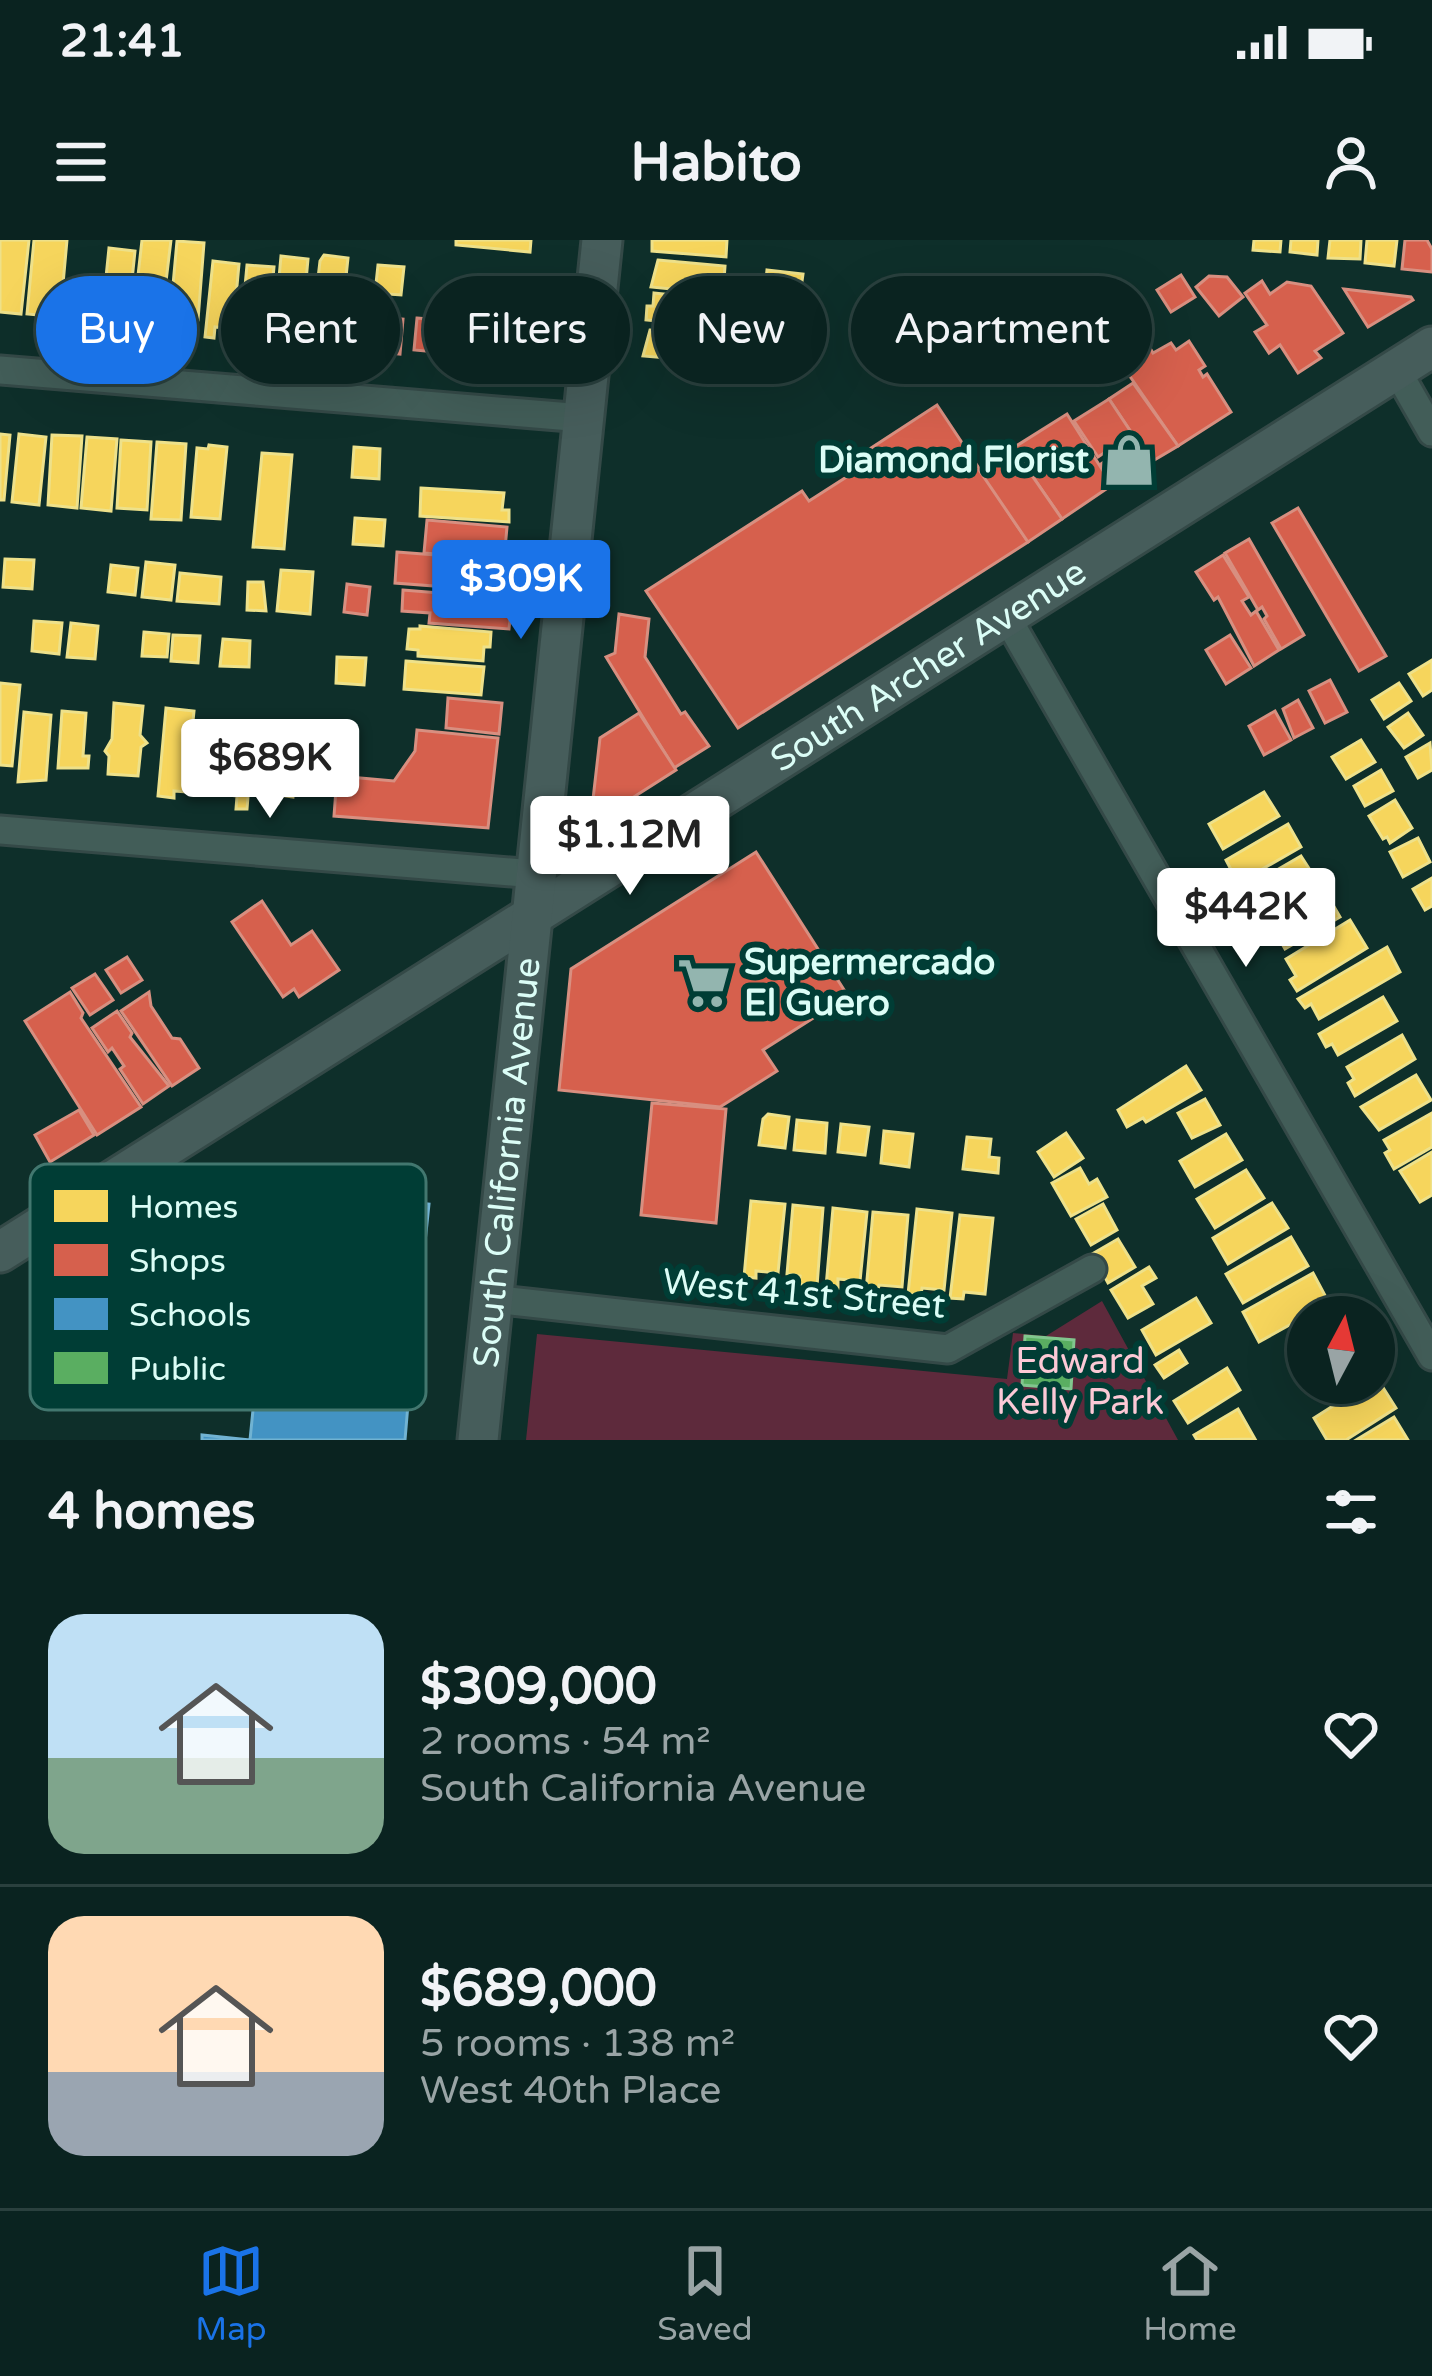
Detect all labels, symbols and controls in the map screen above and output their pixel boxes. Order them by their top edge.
text: 21:41 [60,15,185,69]
icon: menu [48,129,114,195]
icon: person [1318,129,1384,195]
text: Habito [630,130,802,195]
chip: Buy [36,276,197,384]
chip: Rent [221,276,400,384]
chip: Filters [424,276,630,384]
chip: New [654,276,827,384]
chip: Apartment [851,276,1152,384]
shop icon: Diamond Florist [1100,431,1158,489]
place label: Diamond Florist [818,439,1089,482]
pin: $309K [437,540,605,642]
street label: South Archer Avenue [763,550,1094,781]
text: $309K [459,555,583,602]
pin: $689K [186,719,354,821]
text: $689K [208,734,332,781]
pin: $1.12M [532,796,728,898]
text: $1.12M [557,811,703,858]
pin: $442K [1162,868,1330,970]
text: $442K [1184,883,1308,930]
place label: Supermercado El Guero [744,941,995,1025]
supermarket icon: Supermercado El Guero [675,954,733,1012]
street label: South California Avenue [464,955,549,1370]
legend [30,1164,426,1410]
text: Homes [129,1188,238,1227]
text: Shops [129,1242,226,1281]
street label: West 41st Street [661,1260,947,1328]
text: Schools [129,1296,251,1335]
north arrow [1287,1296,1395,1404]
map controls [1287,1296,1395,1404]
park label: Edward Kelly Park [996,1340,1164,1424]
text: Public [129,1350,226,1389]
icon: filters [1318,1479,1384,1545]
text: 4 homes [48,1481,256,1543]
text: $309,000 [420,1656,657,1718]
icon: home [144,1662,288,1806]
icon: heart [1318,1701,1384,1767]
text: 2 rooms · 54 m² [420,1718,711,1765]
text: South California Avenue [420,1765,866,1812]
text: $689,000 [420,1958,657,2020]
icon: home [144,1964,288,2108]
icon: heart [1318,2003,1384,2069]
text: 5 rooms · 138 m² [420,2020,735,2067]
text: West 40th Place [420,2067,721,2114]
tab: Map [195,2238,267,2349]
tab: Saved [657,2238,753,2349]
tab: Home [1143,2238,1237,2349]

